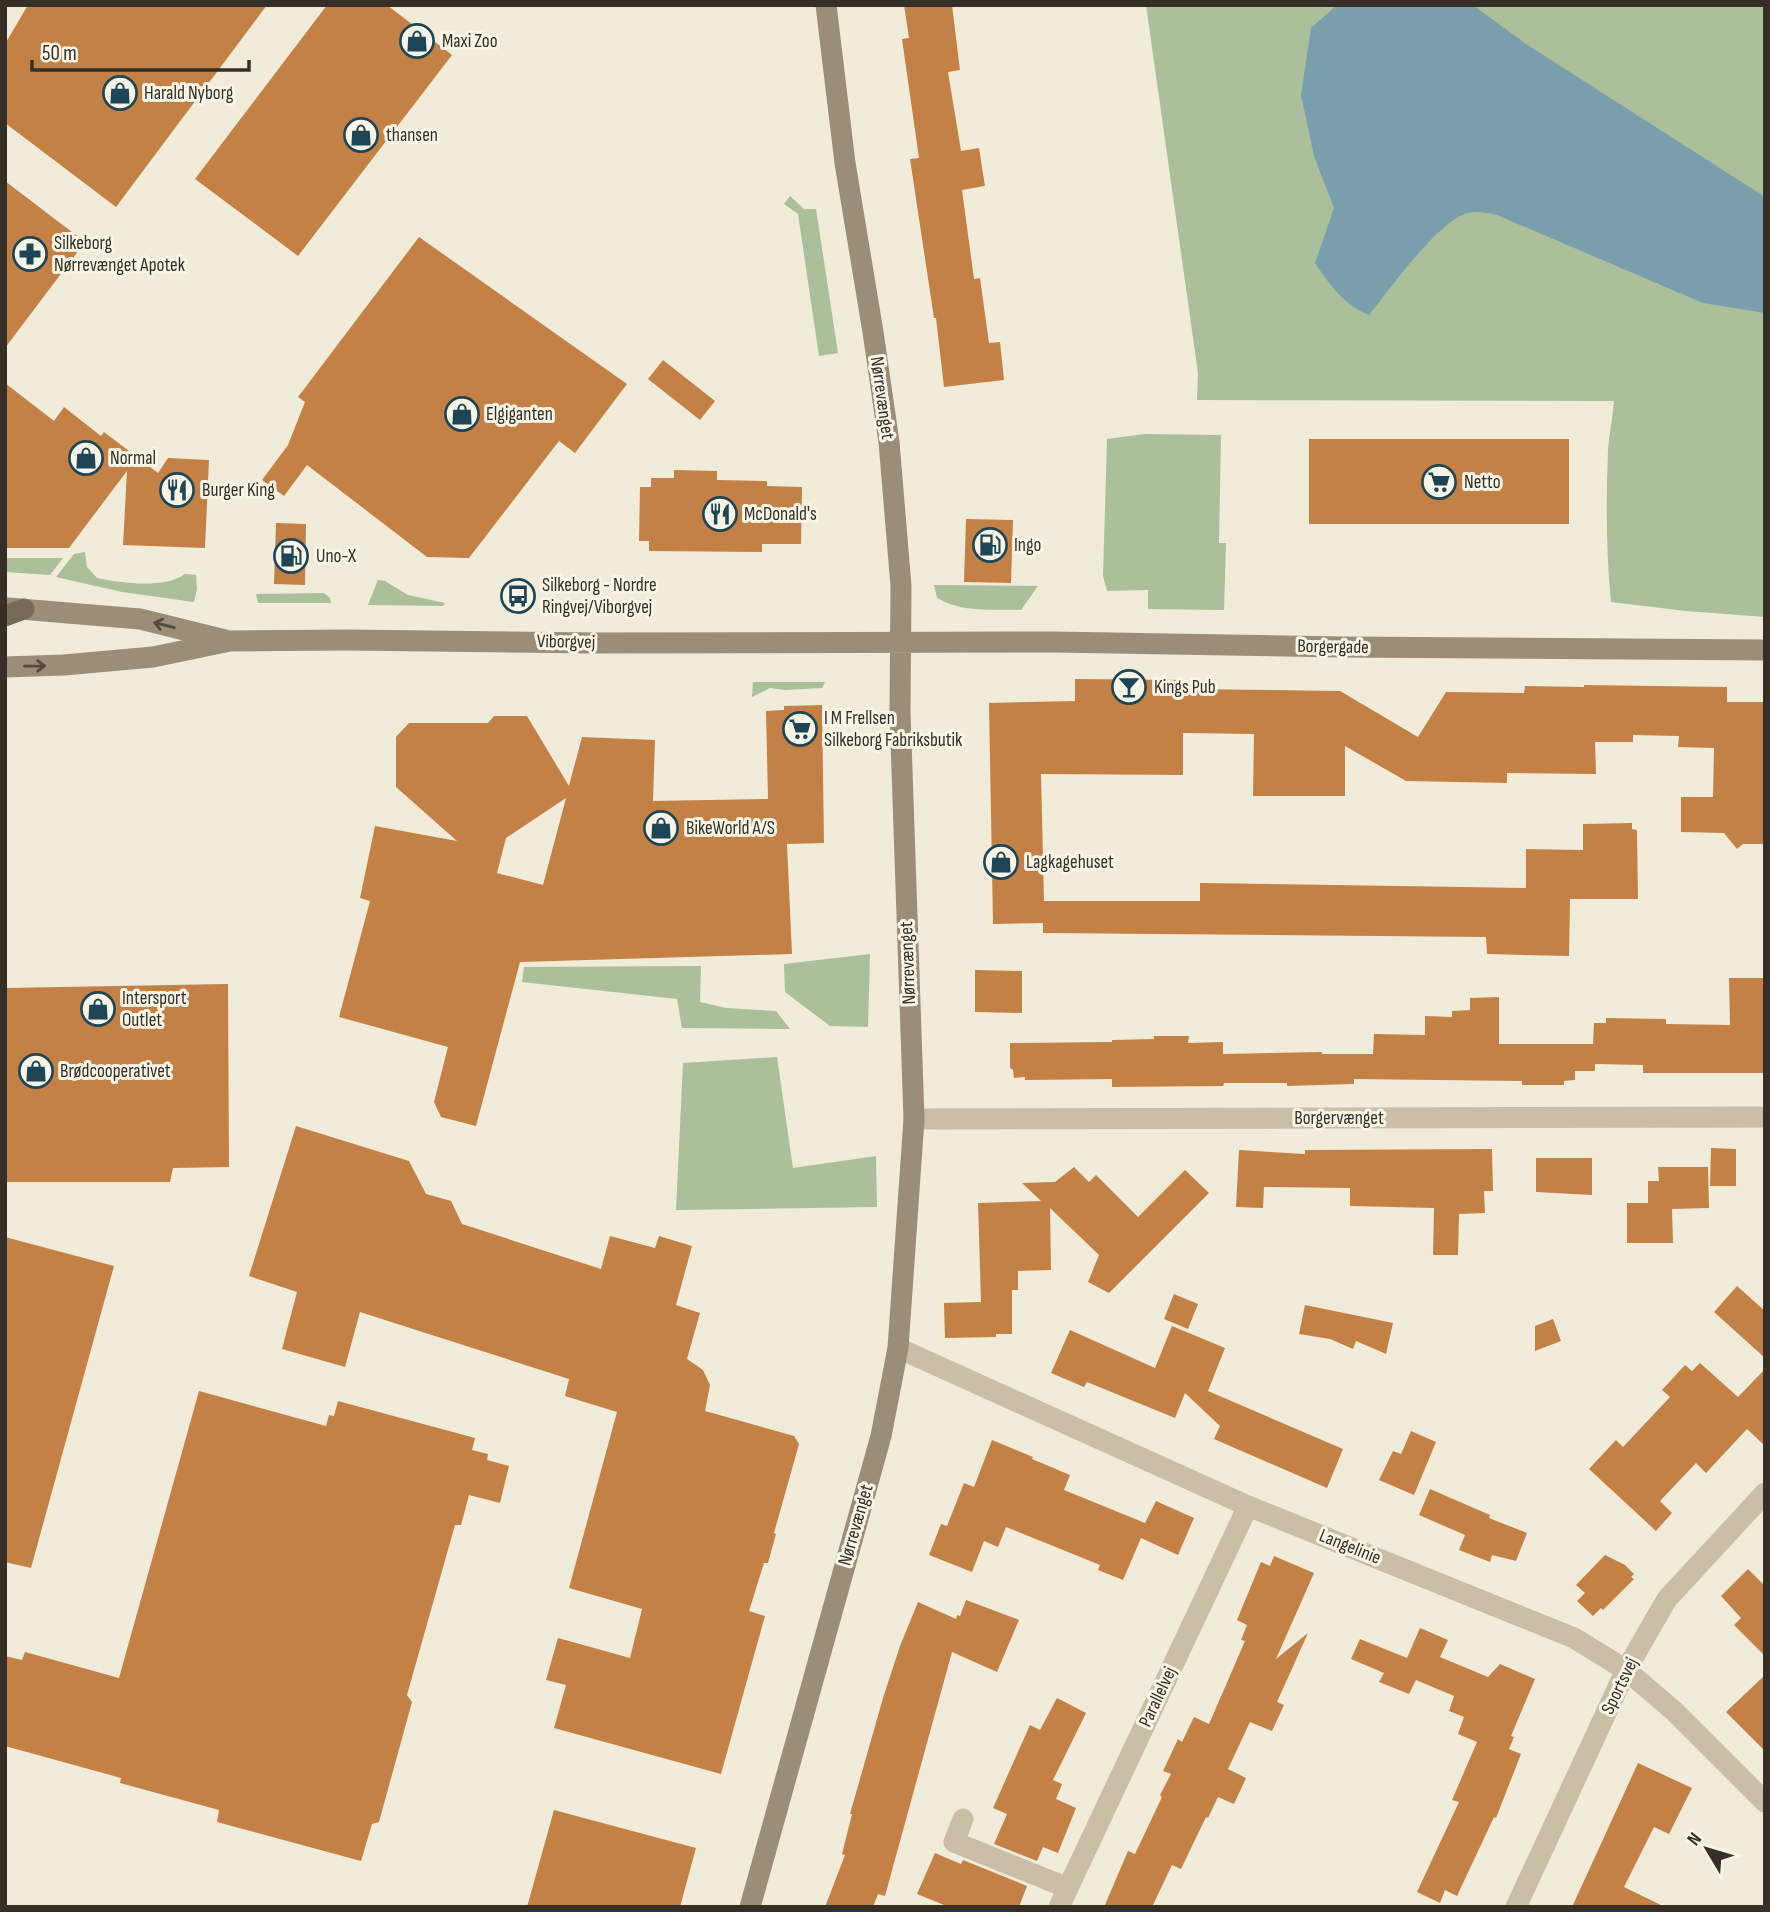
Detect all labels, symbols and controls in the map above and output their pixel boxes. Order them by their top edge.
shop icon: Maxi Zoo [398,22,436,60]
scale bar [32,28,248,72]
place label: Maxi Zoo [442,30,498,53]
text: 50 m [42,41,77,66]
shop icon: Harald Nyborg [101,74,139,112]
place label: Harald Nyborg [144,82,234,105]
shop icon: thansen [342,116,380,154]
place label: thansen [386,124,438,147]
place label: Silkeborg Nørrevænget Apotek [54,232,186,277]
pharmacy icon: Silkeborg Nørrevænget Apotek [11,235,49,273]
street label: Nørrevænget [865,355,899,441]
shop icon: Elgiganten [443,395,481,433]
place label: Elgiganten [486,403,553,426]
shop icon: Normal [67,439,105,477]
place label: Normal [110,447,156,470]
supermarket icon: Netto [1420,463,1458,501]
restaurant icon: Burger King [158,471,196,509]
place label: Netto [1464,471,1501,494]
place label: Burger King [202,479,275,502]
restaurant icon: McDonald's [701,495,739,533]
place label: McDonald's [744,503,817,526]
fuel station icon: Ingo [971,526,1009,564]
place label: Ingo [1014,534,1041,557]
fuel station icon: Uno-X [272,537,310,575]
place label: Uno-X [316,545,356,568]
place label: Silkeborg - Nordre Ringvej/Viborgvej [542,574,657,619]
bus stop icon: Silkeborg - Nordre Ringvej/Viborgvej [499,577,537,615]
one-way arrow [153,618,176,631]
street label: Viborgvej [537,630,595,654]
street label: Borgergade [1297,635,1369,659]
one-way arrow [23,659,46,673]
bar icon: Kings Pub [1110,668,1148,706]
place label: Kings Pub [1154,676,1216,699]
place label: I M Frellsen Silkeborg Fabriksbutik [824,707,963,752]
supermarket icon: I M Frellsen Silkeborg Fabriksbutik [781,710,819,748]
shop icon: BikeWorld A/S [642,809,680,847]
place label: BikeWorld A/S [686,817,775,840]
shop icon: Lagkagehuset [982,843,1020,881]
place label: Lagkagehuset [1026,851,1114,874]
street label: Nørrevænget [895,921,921,1005]
place label: Intersport Outlet [122,987,187,1032]
shop icon: Intersport Outlet [79,990,117,1028]
shop icon: Brødcooperativet [17,1052,55,1090]
place label: Brødcooperativet [60,1060,171,1083]
street label: Borgervænget [1294,1107,1384,1130]
street label: Nørrevænget [833,1482,879,1568]
street label: Langelinie [1316,1524,1384,1570]
street label: Sportsvej [1596,1654,1644,1718]
street label: Parallelvej [1134,1663,1182,1731]
north arrow [1672,1814,1742,1884]
text: N [1683,1828,1707,1851]

